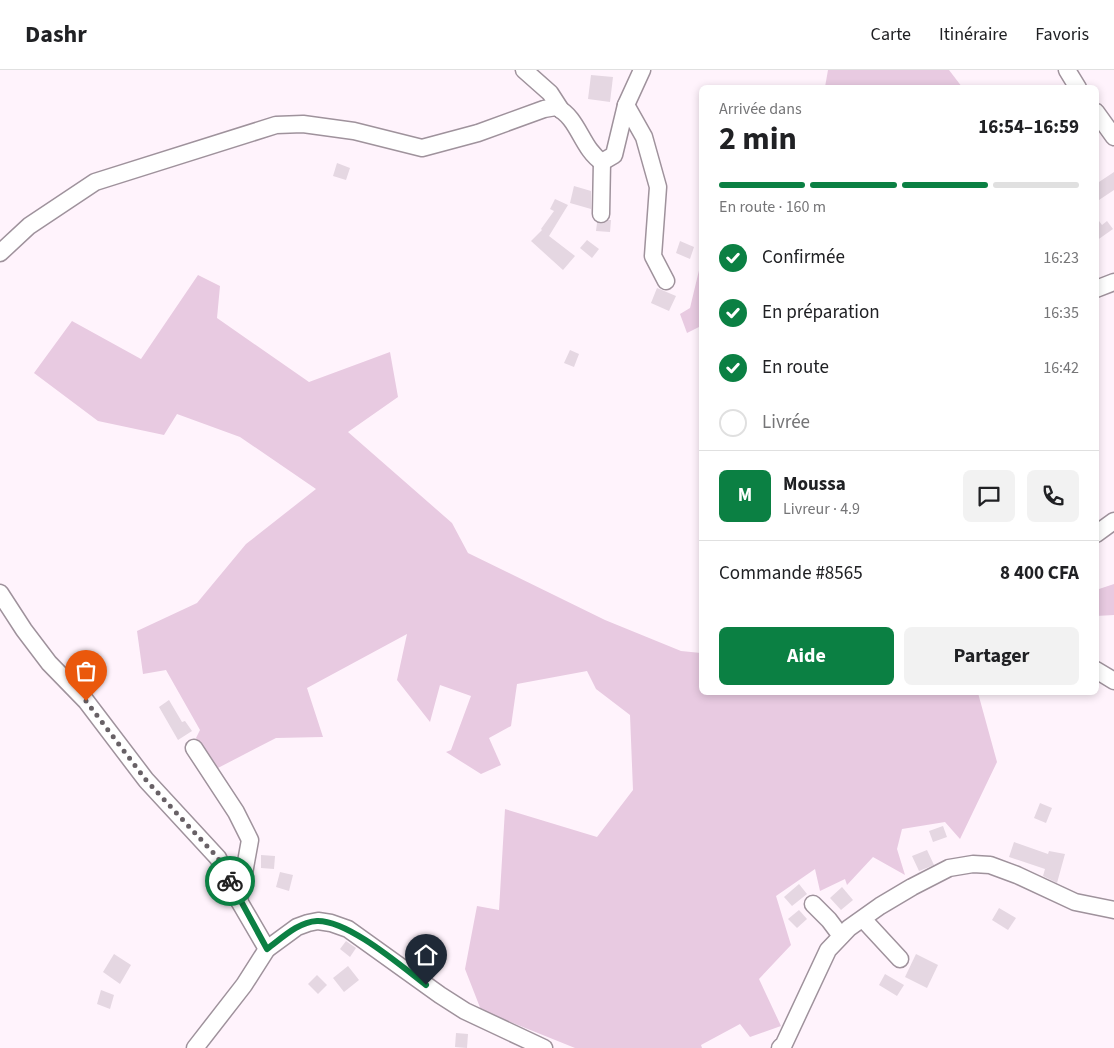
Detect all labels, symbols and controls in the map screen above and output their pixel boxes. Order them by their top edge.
text: Dashr [25,17,87,52]
text: Carte [871,22,911,47]
text: Itinéraire [939,22,1007,47]
text: Favoris [1035,22,1089,47]
text: Arrivée dans [719,98,802,120]
text: 16:54–16:59 [978,114,1079,141]
text: 2 min [719,116,797,162]
text: En route · 160 m [719,196,826,218]
icon: check [719,244,747,272]
text: Confirmée [762,244,845,271]
text: 16:23 [1043,247,1079,269]
icon: check [719,299,747,327]
text: En préparation [762,299,880,326]
text: 16:35 [1043,302,1079,324]
icon: check [719,354,747,382]
text: En route [762,354,829,381]
text: 16:42 [1043,357,1079,379]
text: Livrée [762,409,810,436]
button: chat [963,470,1015,522]
button: phone [1027,470,1079,522]
text: Moussa [783,471,846,498]
text: M [738,482,752,509]
text: Livreur · 4.9 [783,498,860,520]
text: Commande #8565 [719,560,863,587]
text: 8 400 CFA [1000,560,1079,587]
button: Aide [719,627,894,685]
button: Partager [904,627,1079,685]
pin [65,650,107,701]
icon: bag [72,657,100,685]
courier [205,856,255,906]
icon: bike [216,867,244,895]
pin [405,934,447,985]
icon: home [412,941,440,969]

